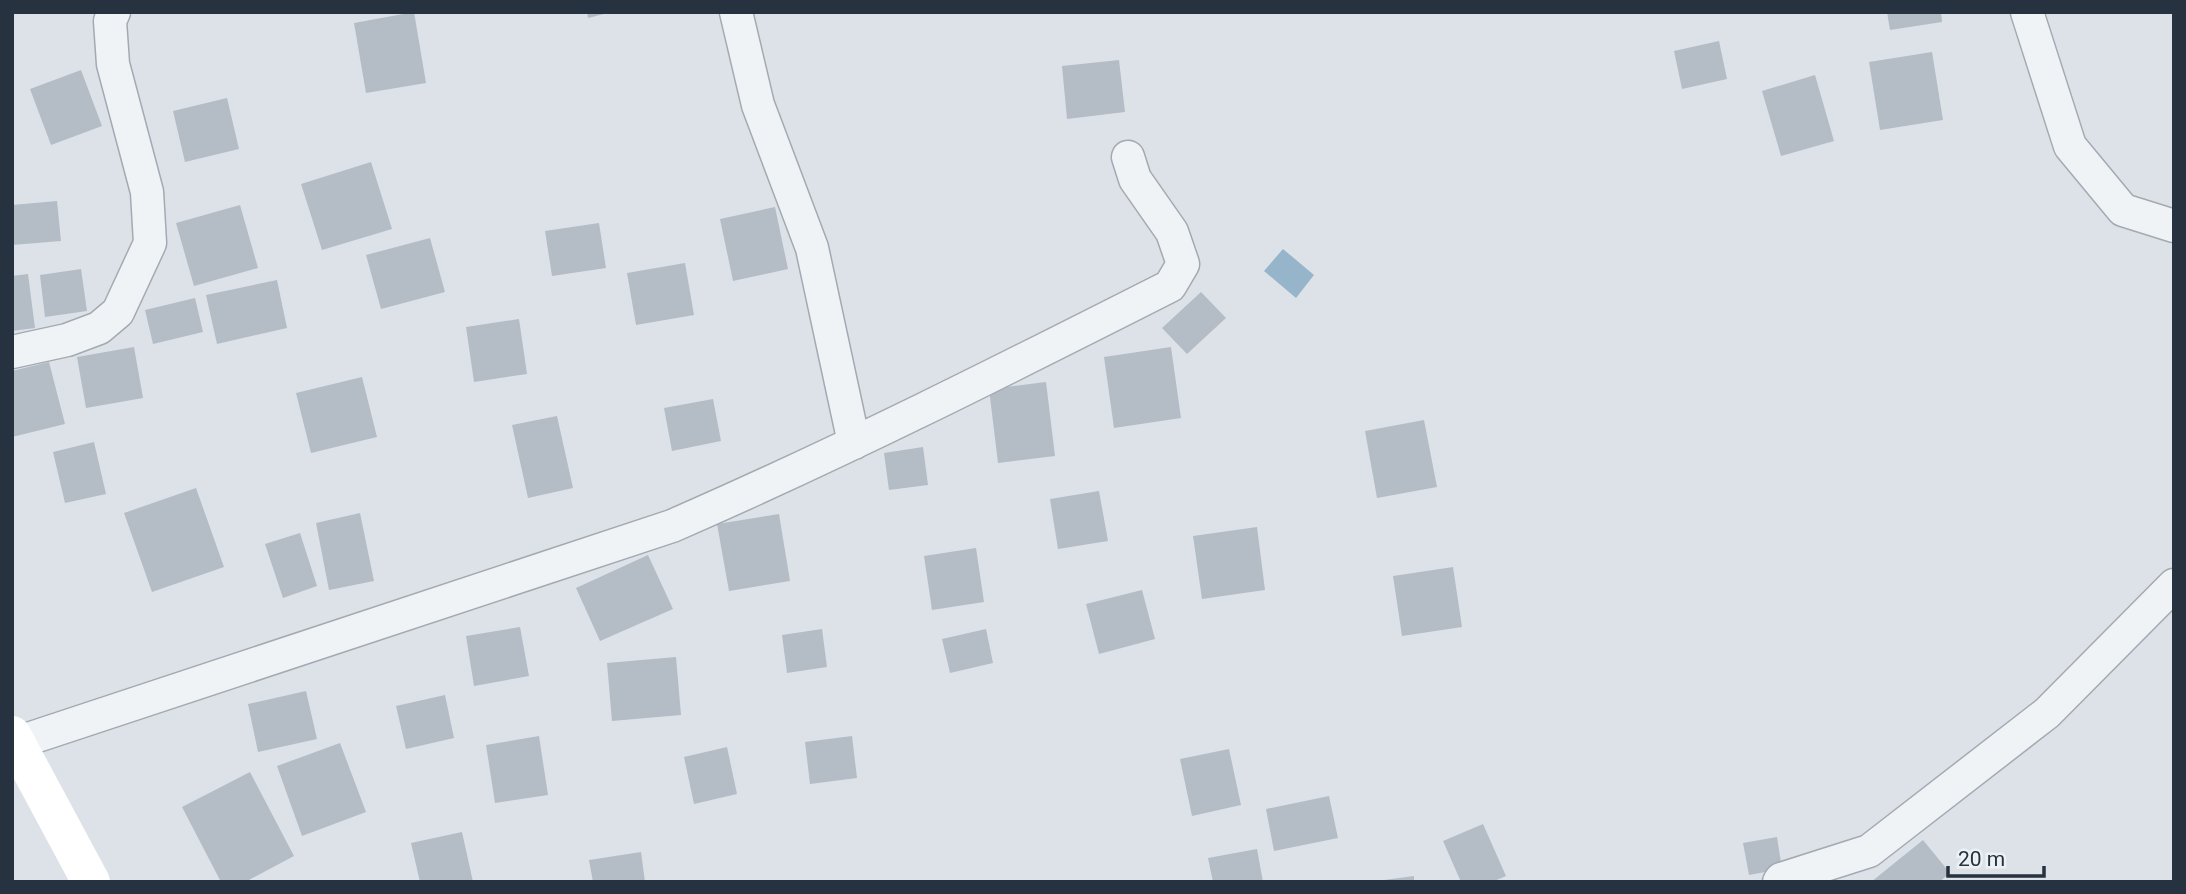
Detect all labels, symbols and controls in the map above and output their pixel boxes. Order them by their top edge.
scale bar [1948,834,2044,878]
text: 20 m [1958,847,2005,871]

